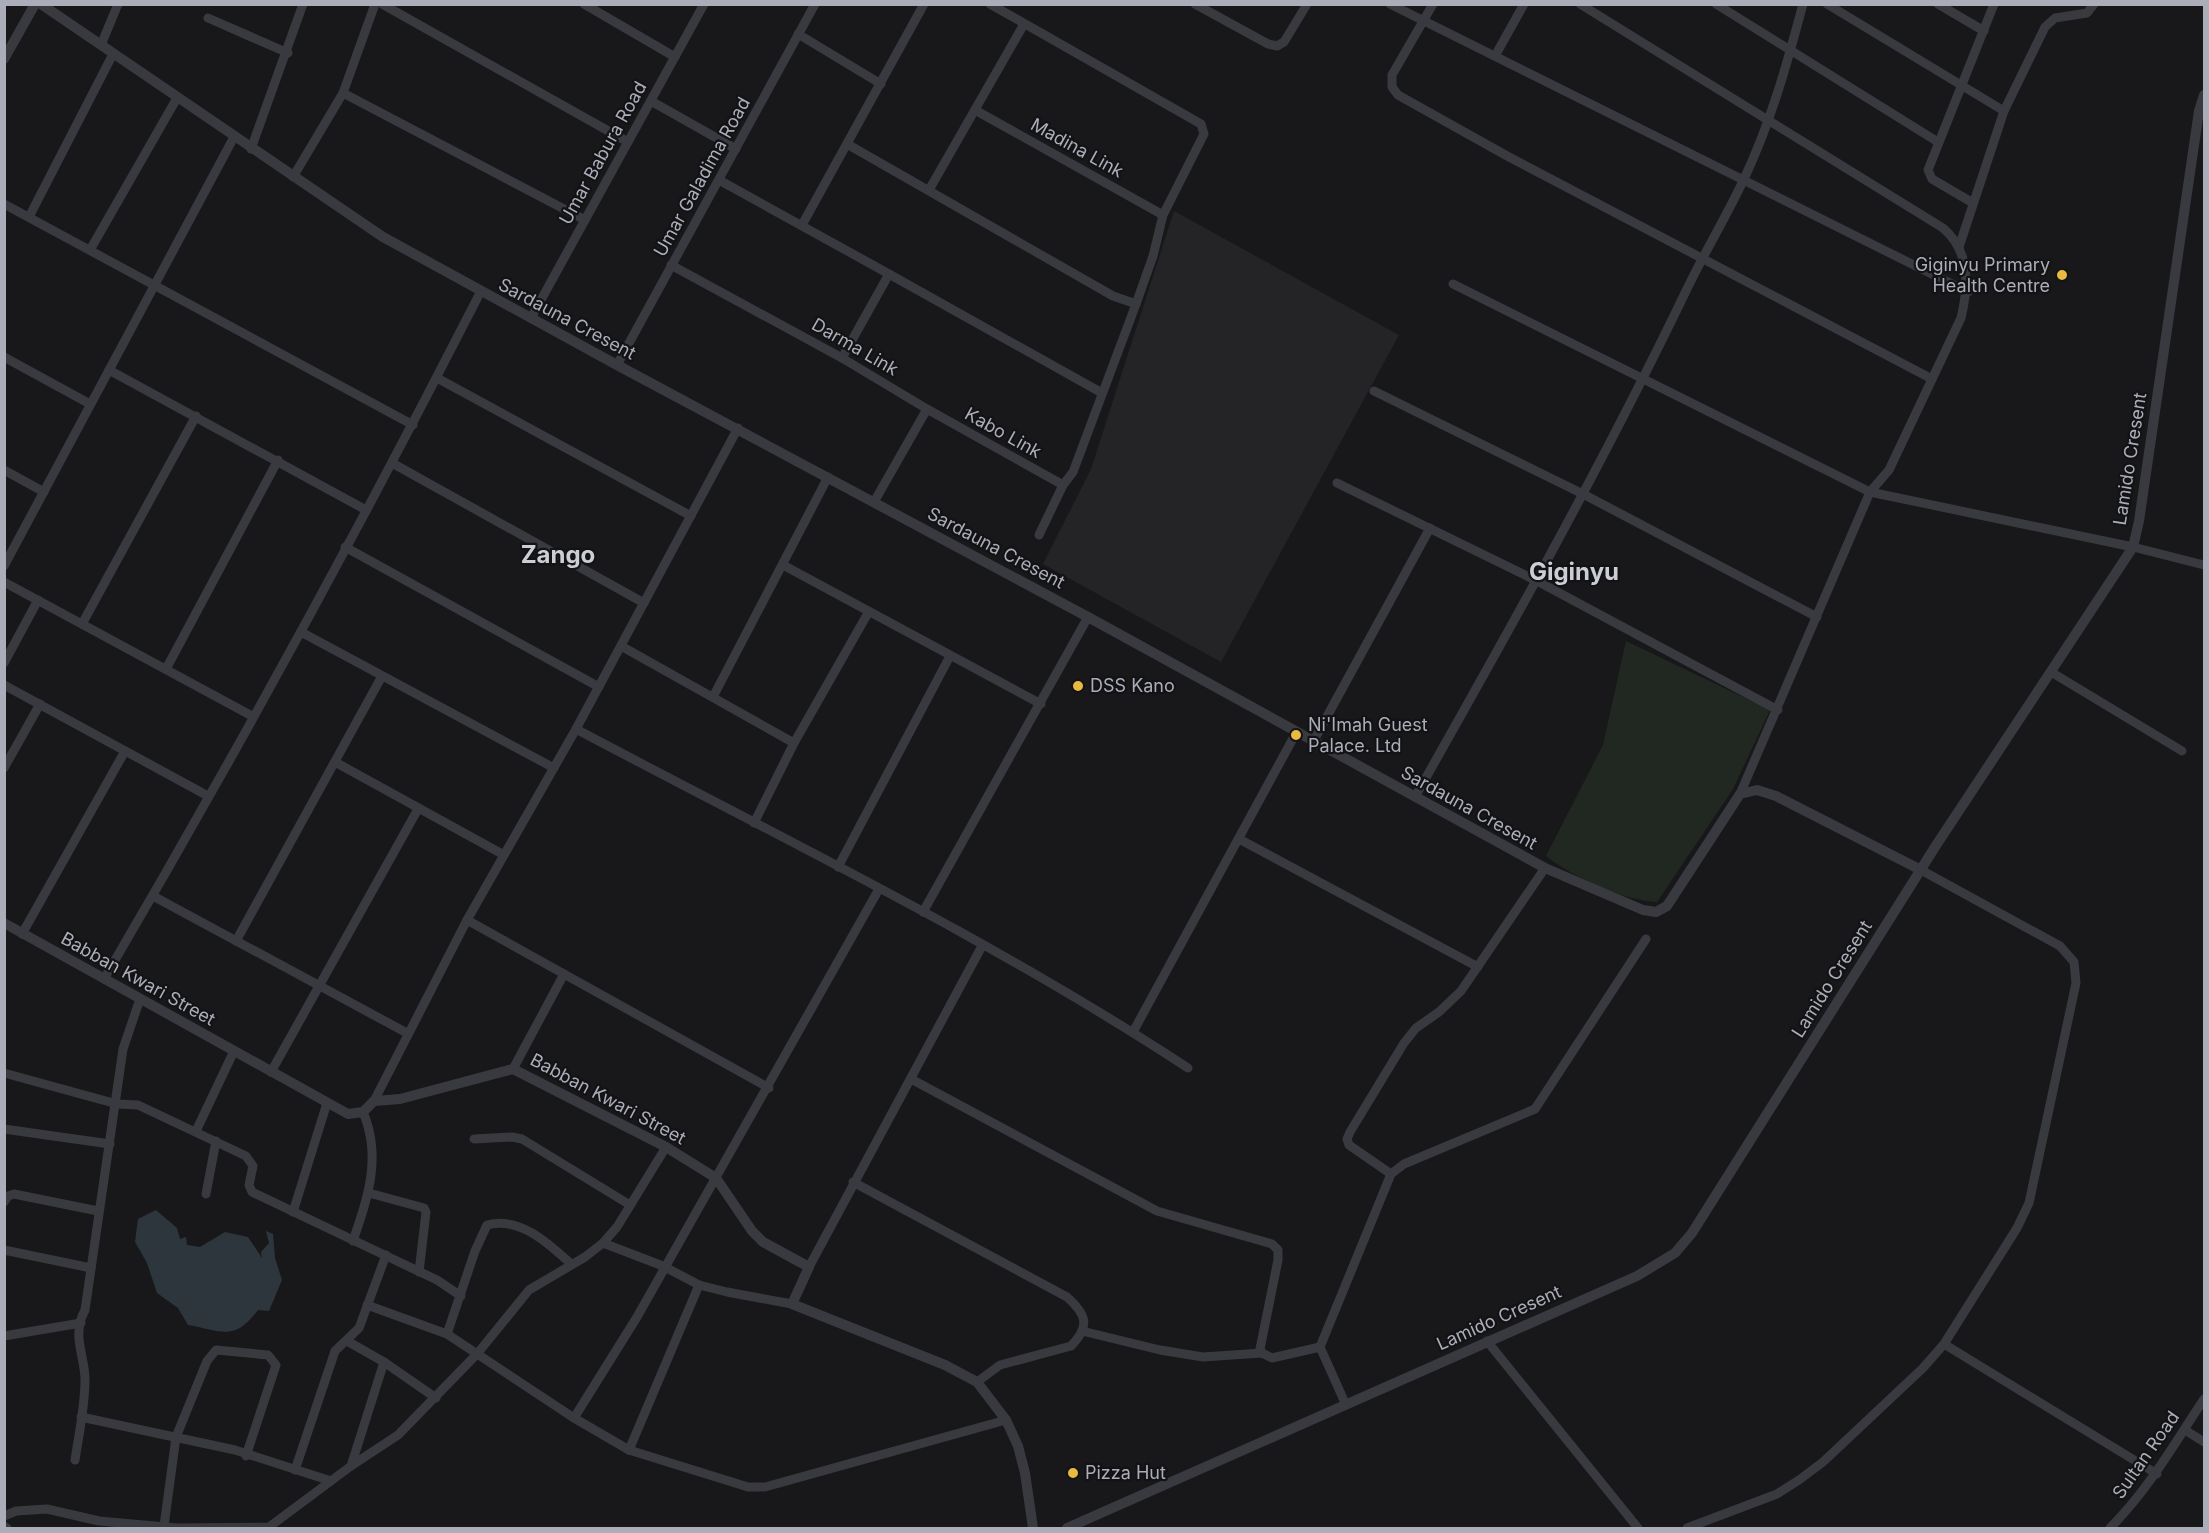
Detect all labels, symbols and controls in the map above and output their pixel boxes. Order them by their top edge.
street label: Umar Babura Road [555,78,651,228]
street label: Umar Galadima Road [649,93,754,260]
street label: Madina Link [1027,114,1127,182]
place label: Giginyu Primary Health Centre [1915,254,2050,296]
marker: Giginyu Primary Health Centre [2055,268,2069,282]
street label: Sardauna Cresent [495,274,640,364]
street label: Darma Link [808,313,902,380]
street label: Lamido Cresent [2109,391,2150,527]
street label: Kabo Link [961,403,1045,462]
street label: Sardauna Cresent [924,503,1069,593]
district label: Zango [521,540,595,569]
district label: Giginyu [1529,557,1619,586]
place label: DSS Kano [1090,675,1175,696]
marker: DSS Kano [1071,679,1085,693]
place label: Ni'Imah Guest Palace. Ltd [1308,714,1428,756]
marker: Ni'Imah Guest Palace. Ltd [1289,728,1303,742]
street label: Sardauna Cresent [1398,761,1541,854]
street label: Lamido Cresent [1787,916,1876,1041]
street label: Babban Kwari Street [57,927,219,1030]
street label: Babban Kwari Street [527,1049,690,1148]
street label: Lamido Cresent [1433,1281,1564,1354]
street label: Sultan Road [2108,1407,2183,1503]
place label: Pizza Hut [1085,1462,1166,1483]
marker: Pizza Hut [1066,1466,1080,1480]

